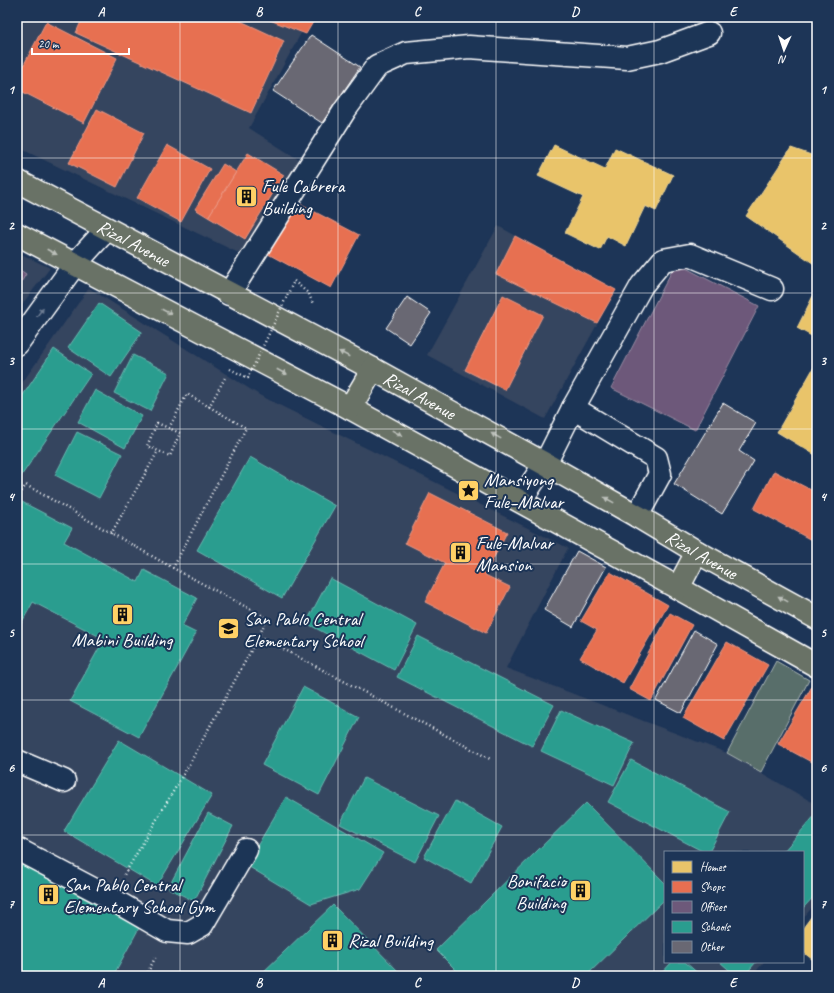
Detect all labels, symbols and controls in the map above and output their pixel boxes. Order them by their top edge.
text: A [98,4,106,20]
text: B [256,4,264,20]
text: C [414,4,422,20]
text: D [571,4,580,20]
text: E [730,4,739,20]
scale bar [32,30,129,56]
north arrow [764,30,804,70]
text: 20 m [38,36,60,52]
text: N [778,53,787,67]
text: 1 [8,82,16,98]
text: 1 [820,82,828,98]
place label: Fule Cabrera Building [262,174,346,220]
building icon: Fule Cabrera Building [233,183,259,209]
street label: Rizal Avenue [93,215,175,273]
text: 2 [8,218,15,234]
text: 2 [820,218,827,234]
one-way arrow [46,249,57,255]
one-way arrow [36,307,44,317]
one-way arrow [161,308,173,315]
one-way arrow [339,351,350,358]
text: 3 [8,353,15,369]
text: 3 [820,353,827,369]
street label: Rizal Avenue [379,366,461,426]
one-way arrow [277,369,288,375]
one-way arrow [391,430,403,437]
one-way arrow [490,433,502,440]
place label: Mansiyong Fule–Malvar [484,468,566,514]
place icon: Mansiyong Fule–Malvar [455,477,481,503]
text: 4 [8,489,16,505]
text: 4 [820,489,828,505]
one-way arrow [603,496,615,503]
street label: Rizal Avenue [661,525,743,586]
place label: Fule-Malvar Mansion [476,531,555,577]
building icon: Fule-Malvar Mansion [448,540,474,566]
one-way arrow [777,596,789,602]
building icon: Mabini Building [109,601,135,627]
place label: San Pablo Central Elementary School [244,607,366,653]
school or university icon: San Pablo Central Elementary School [216,616,242,642]
text: 5 [8,625,15,641]
text: 5 [820,625,827,641]
place label: Mabini Building [72,628,173,652]
text: 6 [8,760,15,776]
text: 6 [820,760,827,776]
legend [664,851,804,963]
text: Homes [700,859,727,875]
place label: Bonifacio Building [507,869,568,915]
place label: San Pablo Central Elementary School Gym [64,873,216,919]
building icon: Bonifacio Building [568,878,594,904]
text: Shops [700,879,725,895]
building icon: San Pablo Central Elementary School Gym [35,882,61,908]
text: 7 [8,896,15,912]
text: 7 [820,896,827,912]
text: Offices [700,899,727,915]
text: Schools [700,919,732,935]
building icon: Rizal Building [319,927,345,953]
place label: Rizal Building [348,929,434,953]
text: Other [700,939,726,955]
text: A [98,975,106,991]
text: B [256,975,264,991]
text: C [414,975,422,991]
text: D [571,975,580,991]
text: E [730,975,739,991]

